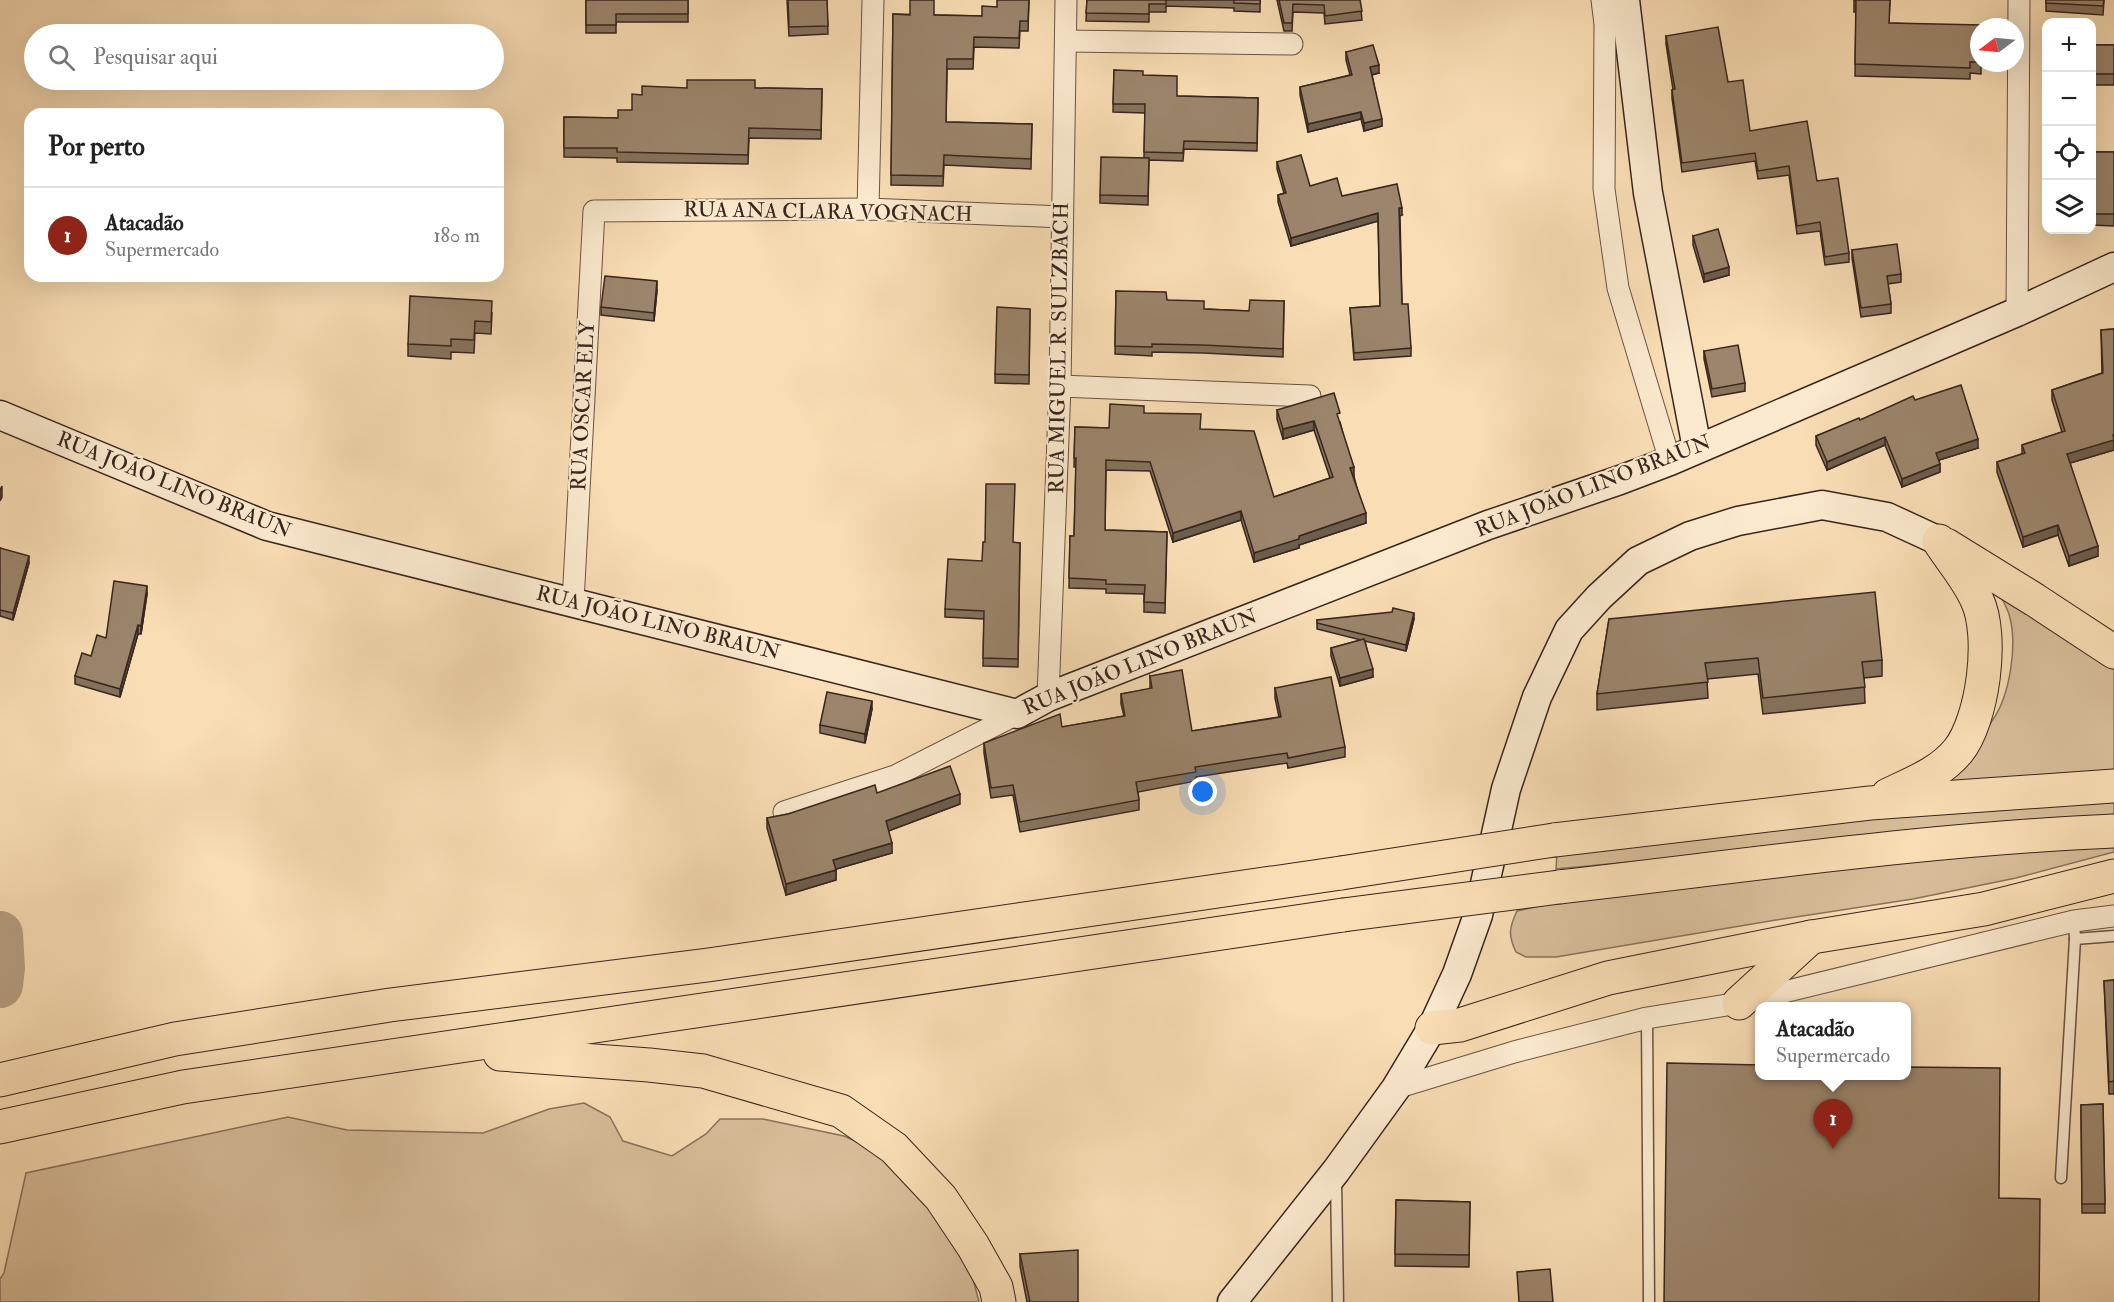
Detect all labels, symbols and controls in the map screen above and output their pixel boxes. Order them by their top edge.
north arrow [1970,18,2024,72]
map controls [2042,18,2096,234]
button: + [2042,18,2096,72]
search box [24,24,504,90]
icon: search [45,41,78,74]
text: Pesquisar aqui [93,43,218,71]
button: − [2042,72,2096,126]
button: locate [2042,126,2096,180]
text: Por perto [48,131,145,163]
button: layers [2042,180,2096,234]
street label: RUA ANA CLARA VOGNACH [683,196,973,228]
street label: RUA MIGUEL R. SULZBACH [1043,202,1075,494]
text: Atacadão [105,209,184,237]
text: 1 [64,223,71,248]
text: 180 m [433,223,480,248]
text: Supermercado [105,237,219,262]
street label: RUA OSCAR ELY [565,320,601,492]
street label: RUA JOÃO LINO BRAUN [53,426,295,545]
street label: RUA JOÃO LINO BRAUN [1471,428,1715,543]
street label: RUA JOÃO LINO BRAUN [533,580,783,666]
street label: RUA JOÃO LINO BRAUN [1019,602,1261,721]
your location [1188,777,1217,806]
popup [1755,1002,1911,1080]
text: Atacadão [1776,1015,1854,1043]
text: Supermercado [1776,1043,1890,1068]
pin: 1 [1814,1100,1852,1149]

